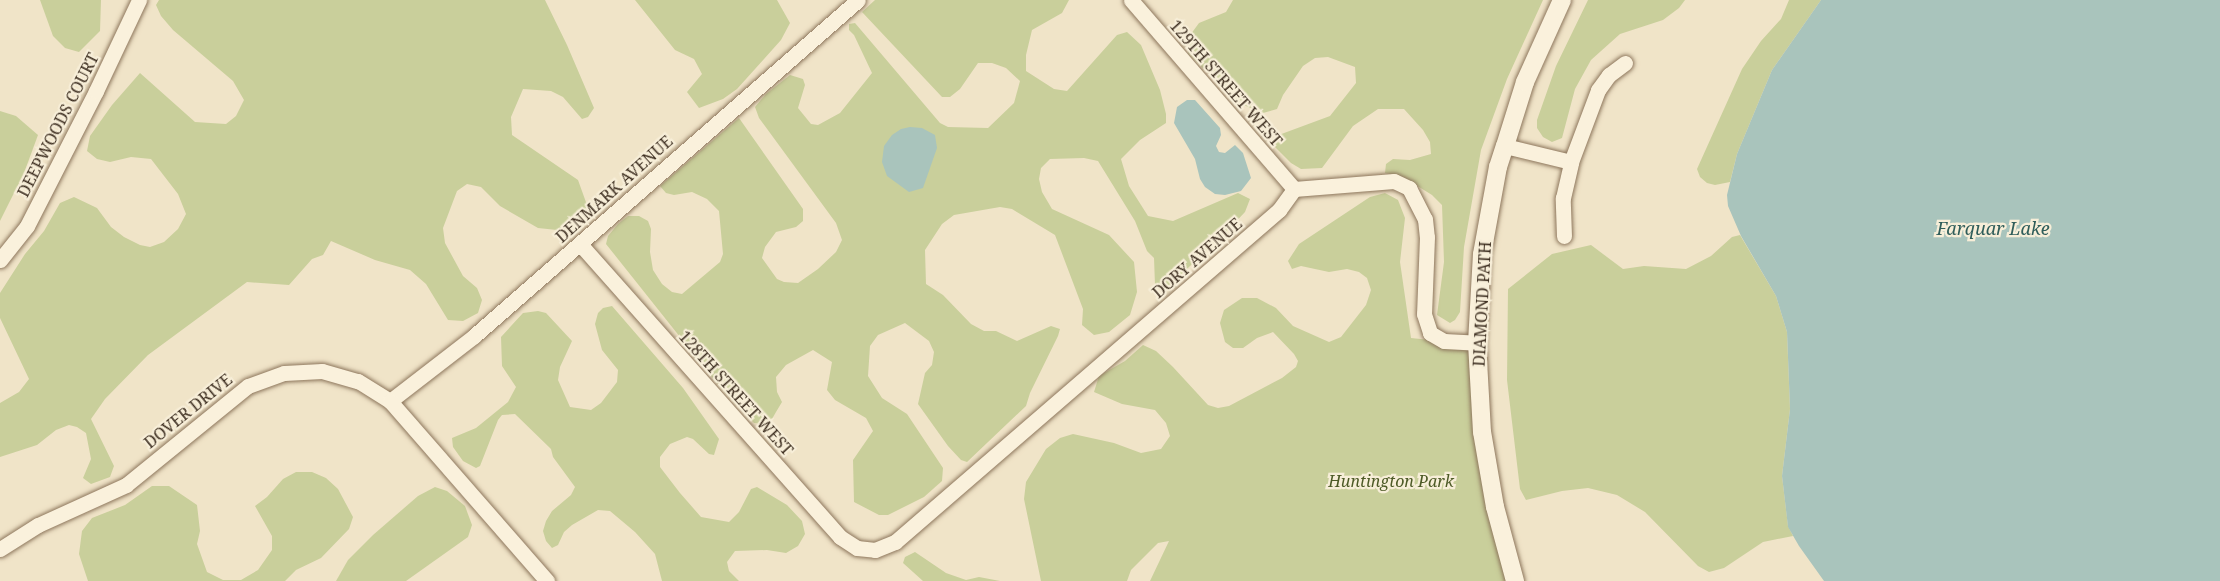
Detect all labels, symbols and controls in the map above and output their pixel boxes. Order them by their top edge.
street label: 129TH STREET WEST [1166,16,1286,150]
street label: DEEPWOODS COURT [13,50,103,200]
street label: DENMARK AVENUE [552,132,676,246]
street label: DORY AVENUE [1148,214,1246,302]
water label: Farquar Lake [1936,217,2050,239]
street label: DIAMOND PATH [1469,241,1495,367]
street label: 128TH STREET WEST [675,327,797,459]
street label: DOVER DRIVE [140,370,236,452]
park label: Huntington Park [1328,471,1454,491]

